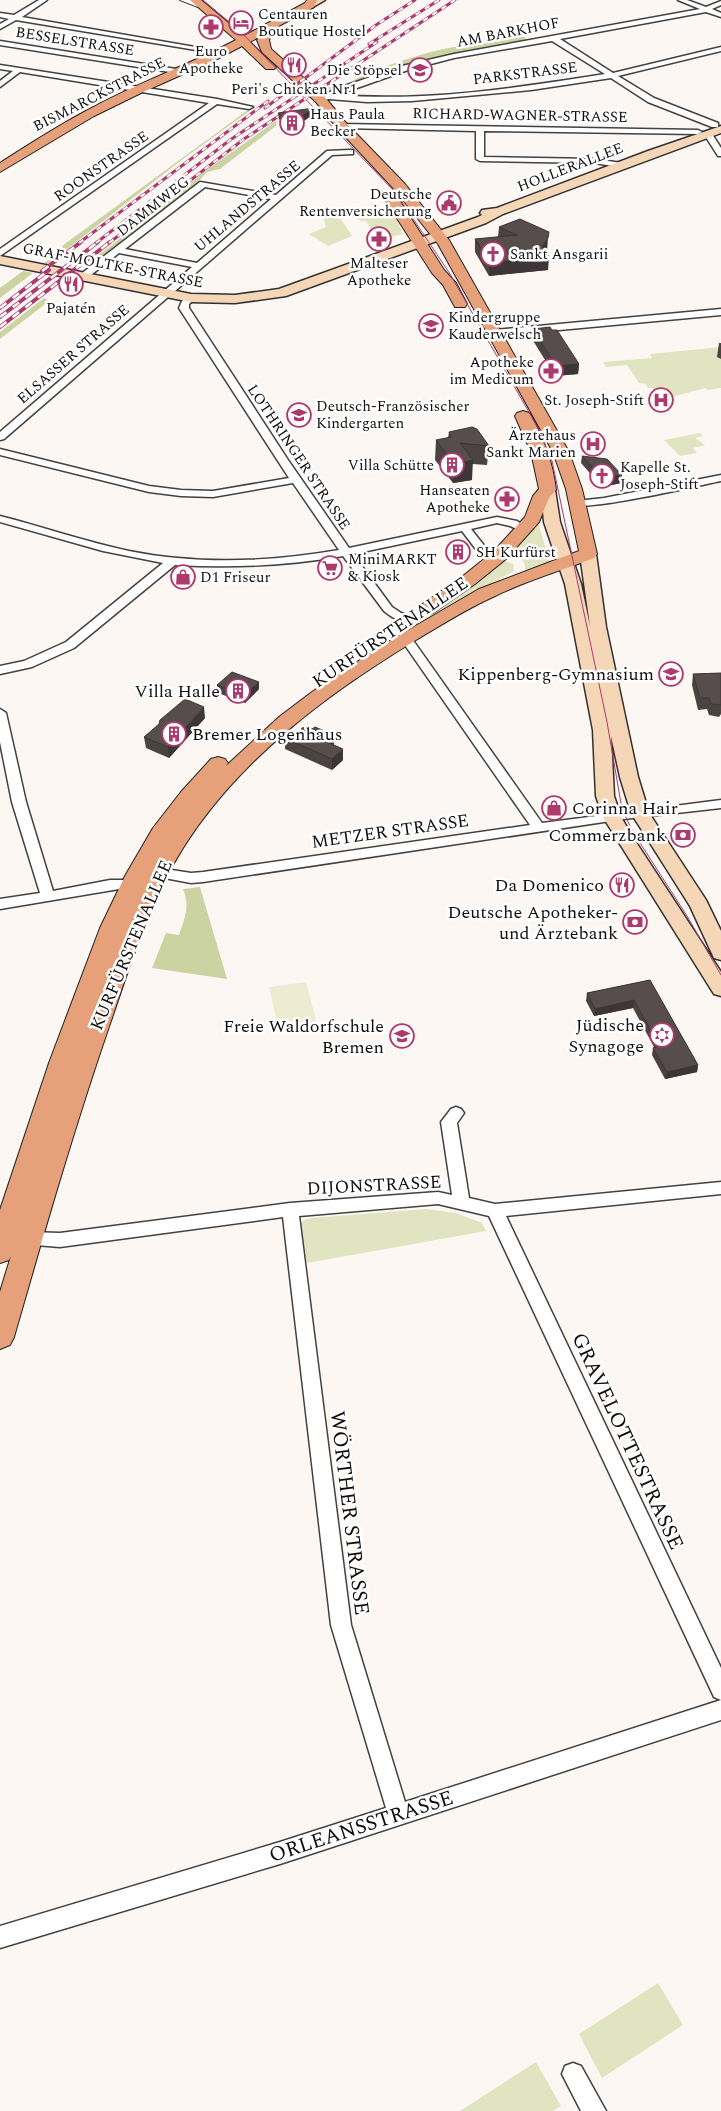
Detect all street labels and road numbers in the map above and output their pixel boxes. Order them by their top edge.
street label: AM BARKHOF [455,11,562,54]
street label: BESSELSTRASSE [14,21,136,62]
street label: BISMARCKSTRASSE [29,51,169,138]
street label: PARKSTRASSE [471,56,579,91]
street label: RICHARD-WAGNER-STRASSE [412,102,628,129]
street label: ROONSTRASSE [49,125,153,208]
street label: HOLLERALLEE [514,137,627,198]
street label: UHLANDSTRASSE [189,155,306,258]
street label: DAMMWEG [112,170,195,242]
street label: GRAF-MOLTKE-STRASSE [21,237,205,294]
street label: ELSASSER STRASSE [12,299,135,410]
street label: LOTHRINGER STRASSE [241,380,356,535]
street label: KURFÜRSTENALLEE [307,570,474,695]
street label: METZER STRASSE [310,807,471,856]
street label: KURFÜRSTENALLEE [83,856,180,1035]
street label: DIJONSTRASSE [306,1168,442,1203]
street label: GRAVELOTTESTRASSE [563,1327,692,1555]
street label: WÖRTHER STRASSE [321,1409,377,1617]
street label: ORLEANSSTRASSE [265,1782,458,1872]

